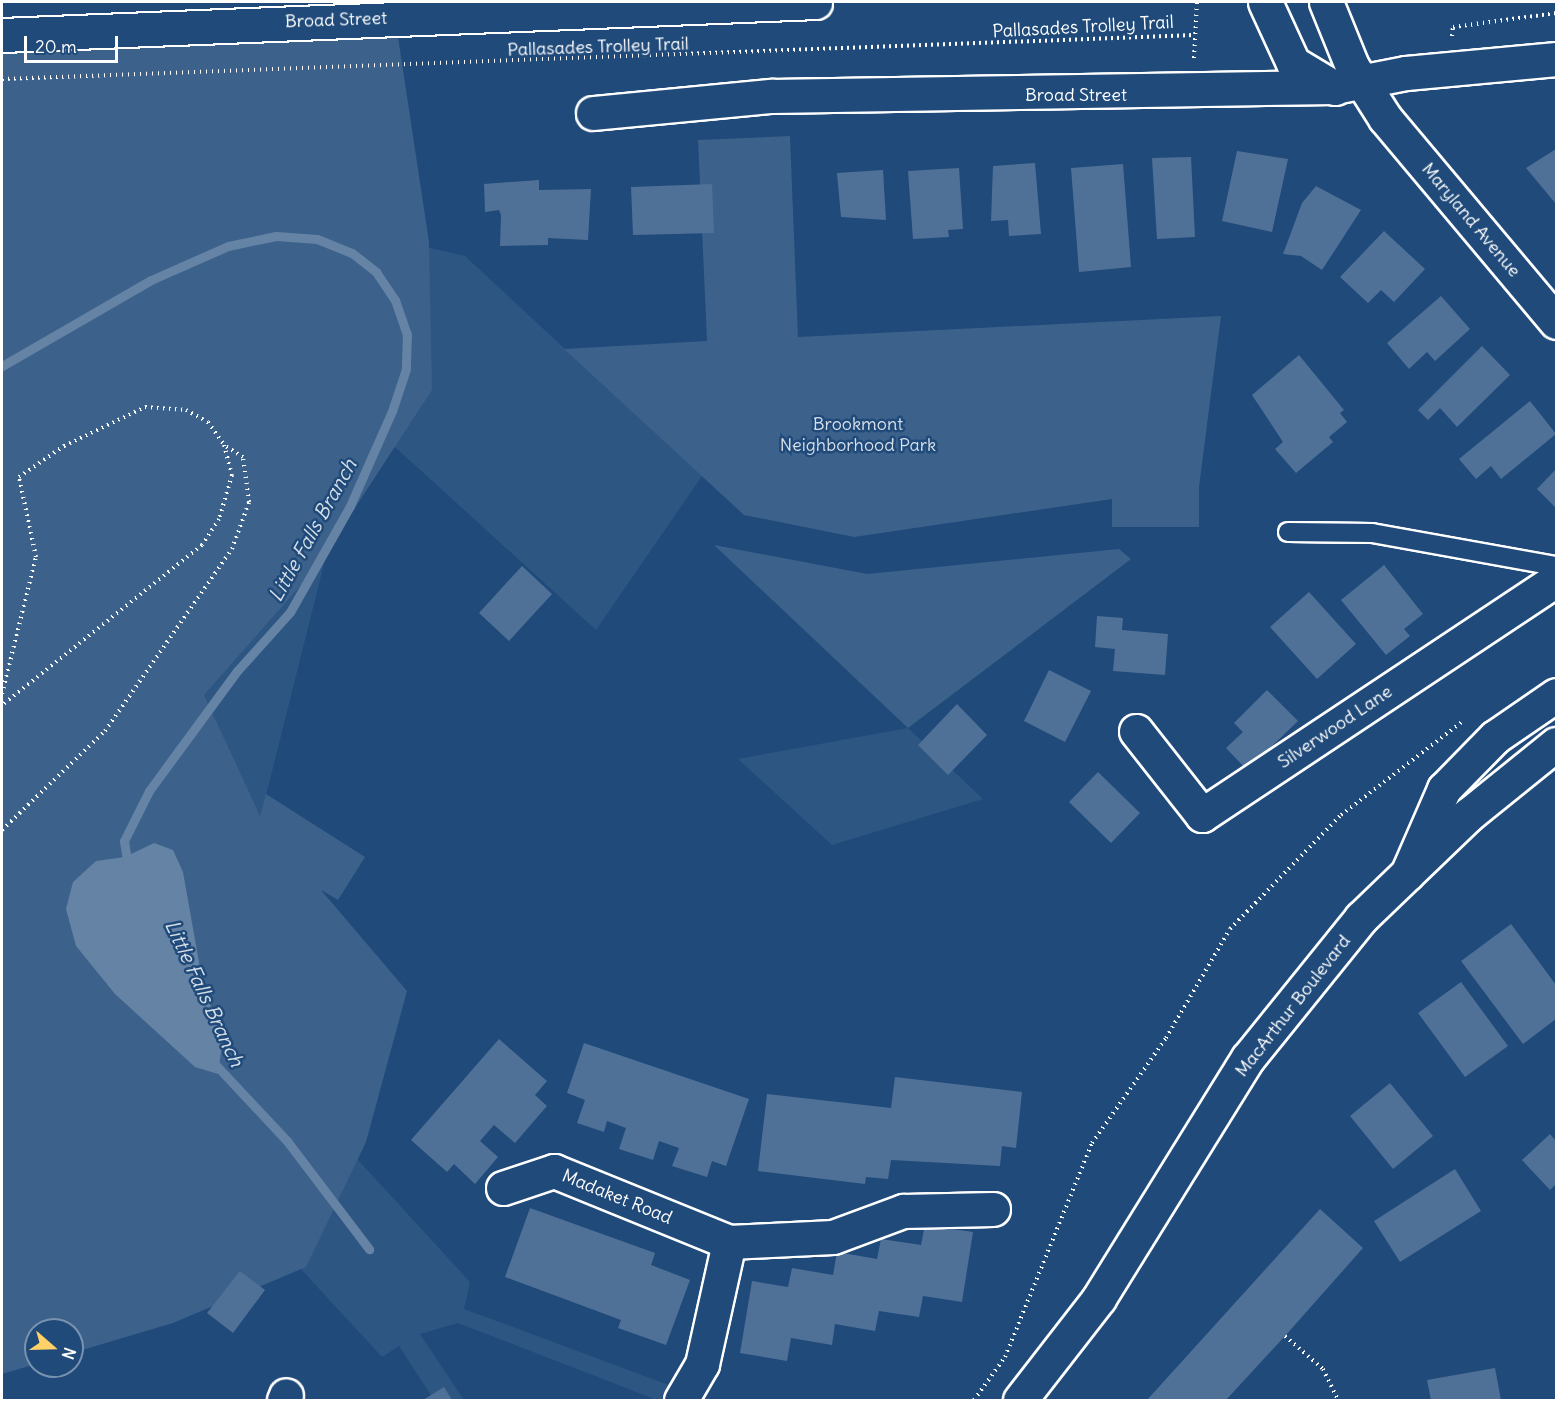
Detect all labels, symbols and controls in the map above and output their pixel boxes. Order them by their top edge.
street label: Broad Street [285,7,387,33]
street label: Pallasades Trolley Trail [992,11,1174,43]
scale bar [27,24,122,62]
street label: Pallasades Trolley Trail [507,33,689,61]
text: 20 m [35,35,77,58]
street label: Broad Street [1025,84,1127,106]
street label: Maryland Avenue [1417,159,1525,281]
park label: Brookmont Neighborhood Park [780,414,936,456]
water label: Little Falls Branch [263,455,361,605]
street label: Silverwood Lane [1274,681,1396,773]
water label: Little Falls Branch [160,916,250,1070]
street label: MacArthur Boulevard [1231,931,1355,1081]
street label: Madaket Road [559,1165,675,1229]
north arrow [24,1318,84,1378]
text: N [58,1345,80,1362]

